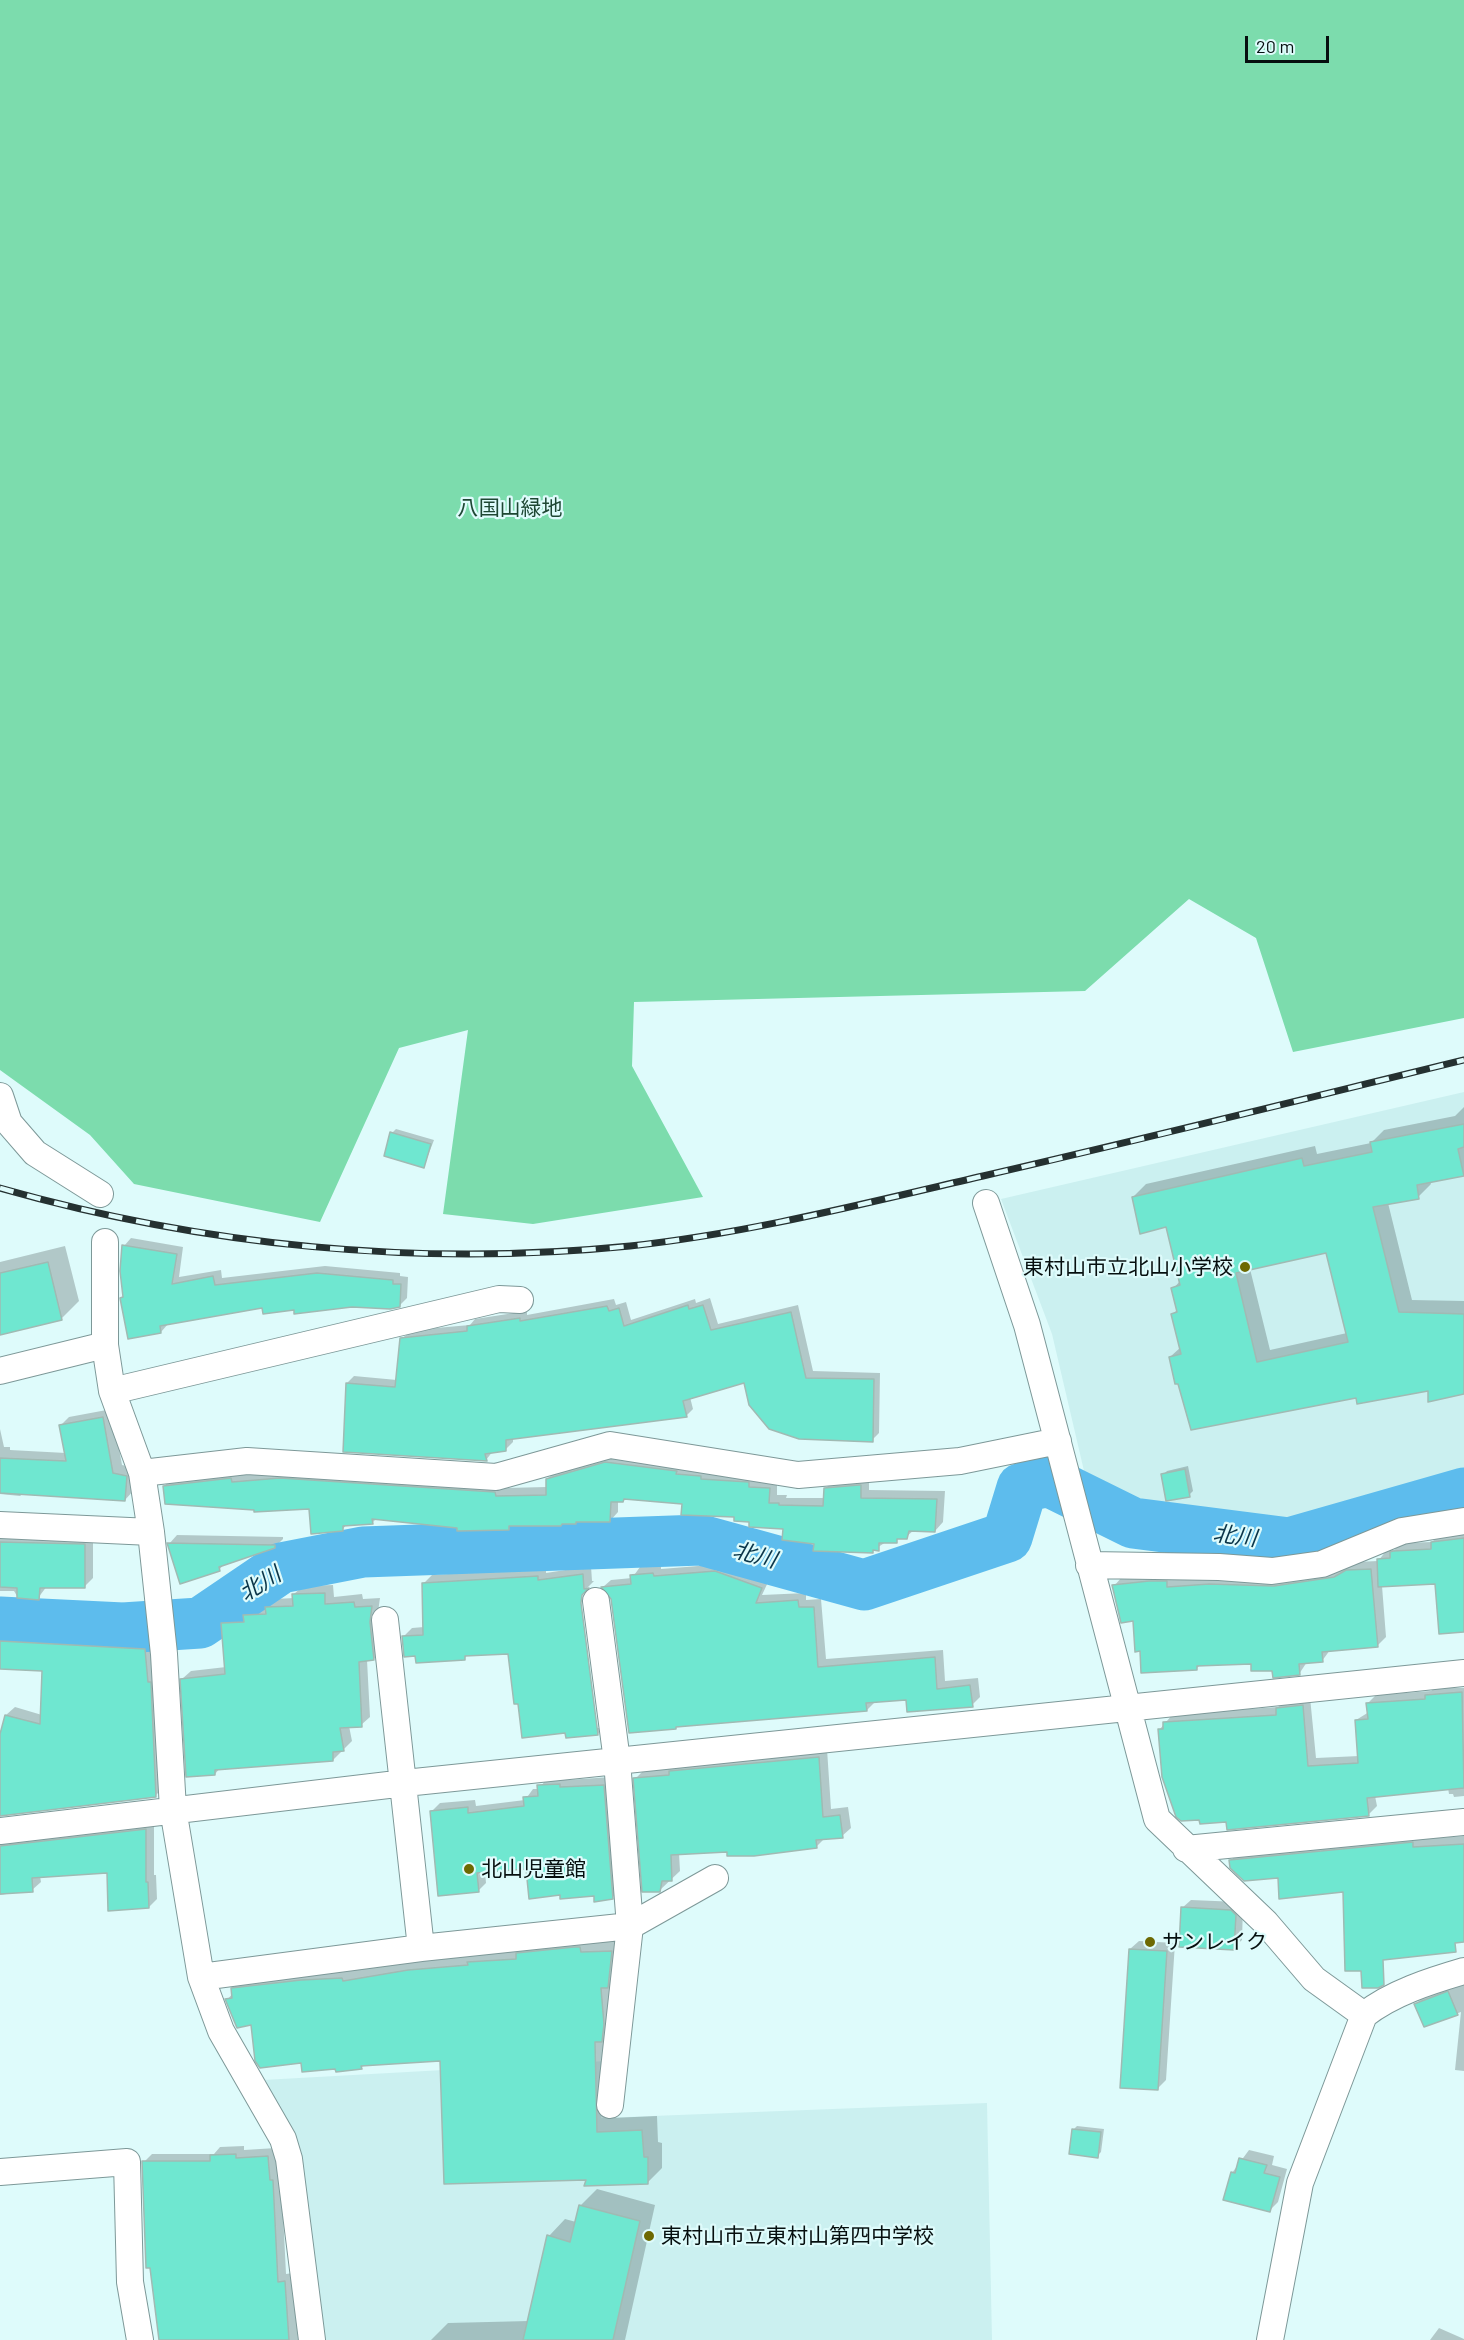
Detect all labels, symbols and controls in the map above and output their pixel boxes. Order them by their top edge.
scale bar [1248,24,1332,62]
text: 20 m [1256,35,1294,57]
park label: 八国山緑地 [458,495,562,521]
place label: 東村山市立北山小学校 [1023,1254,1233,1280]
marker: 東村山市立北山小学校 [1238,1260,1252,1274]
water label: 北川 [1212,1520,1258,1552]
water label: 北川 [730,1537,780,1573]
water label: 北川 [234,1561,286,1607]
place label: 北山児童館 [481,1856,586,1882]
marker: 北山児童館 [462,1862,476,1876]
place label: サンレイク [1162,1929,1267,1955]
marker: サンレイク [1143,1935,1157,1949]
place label: 東村山市立東村山第四中学校 [661,2223,934,2249]
marker: 東村山市立東村山第四中学校 [642,2229,656,2243]

